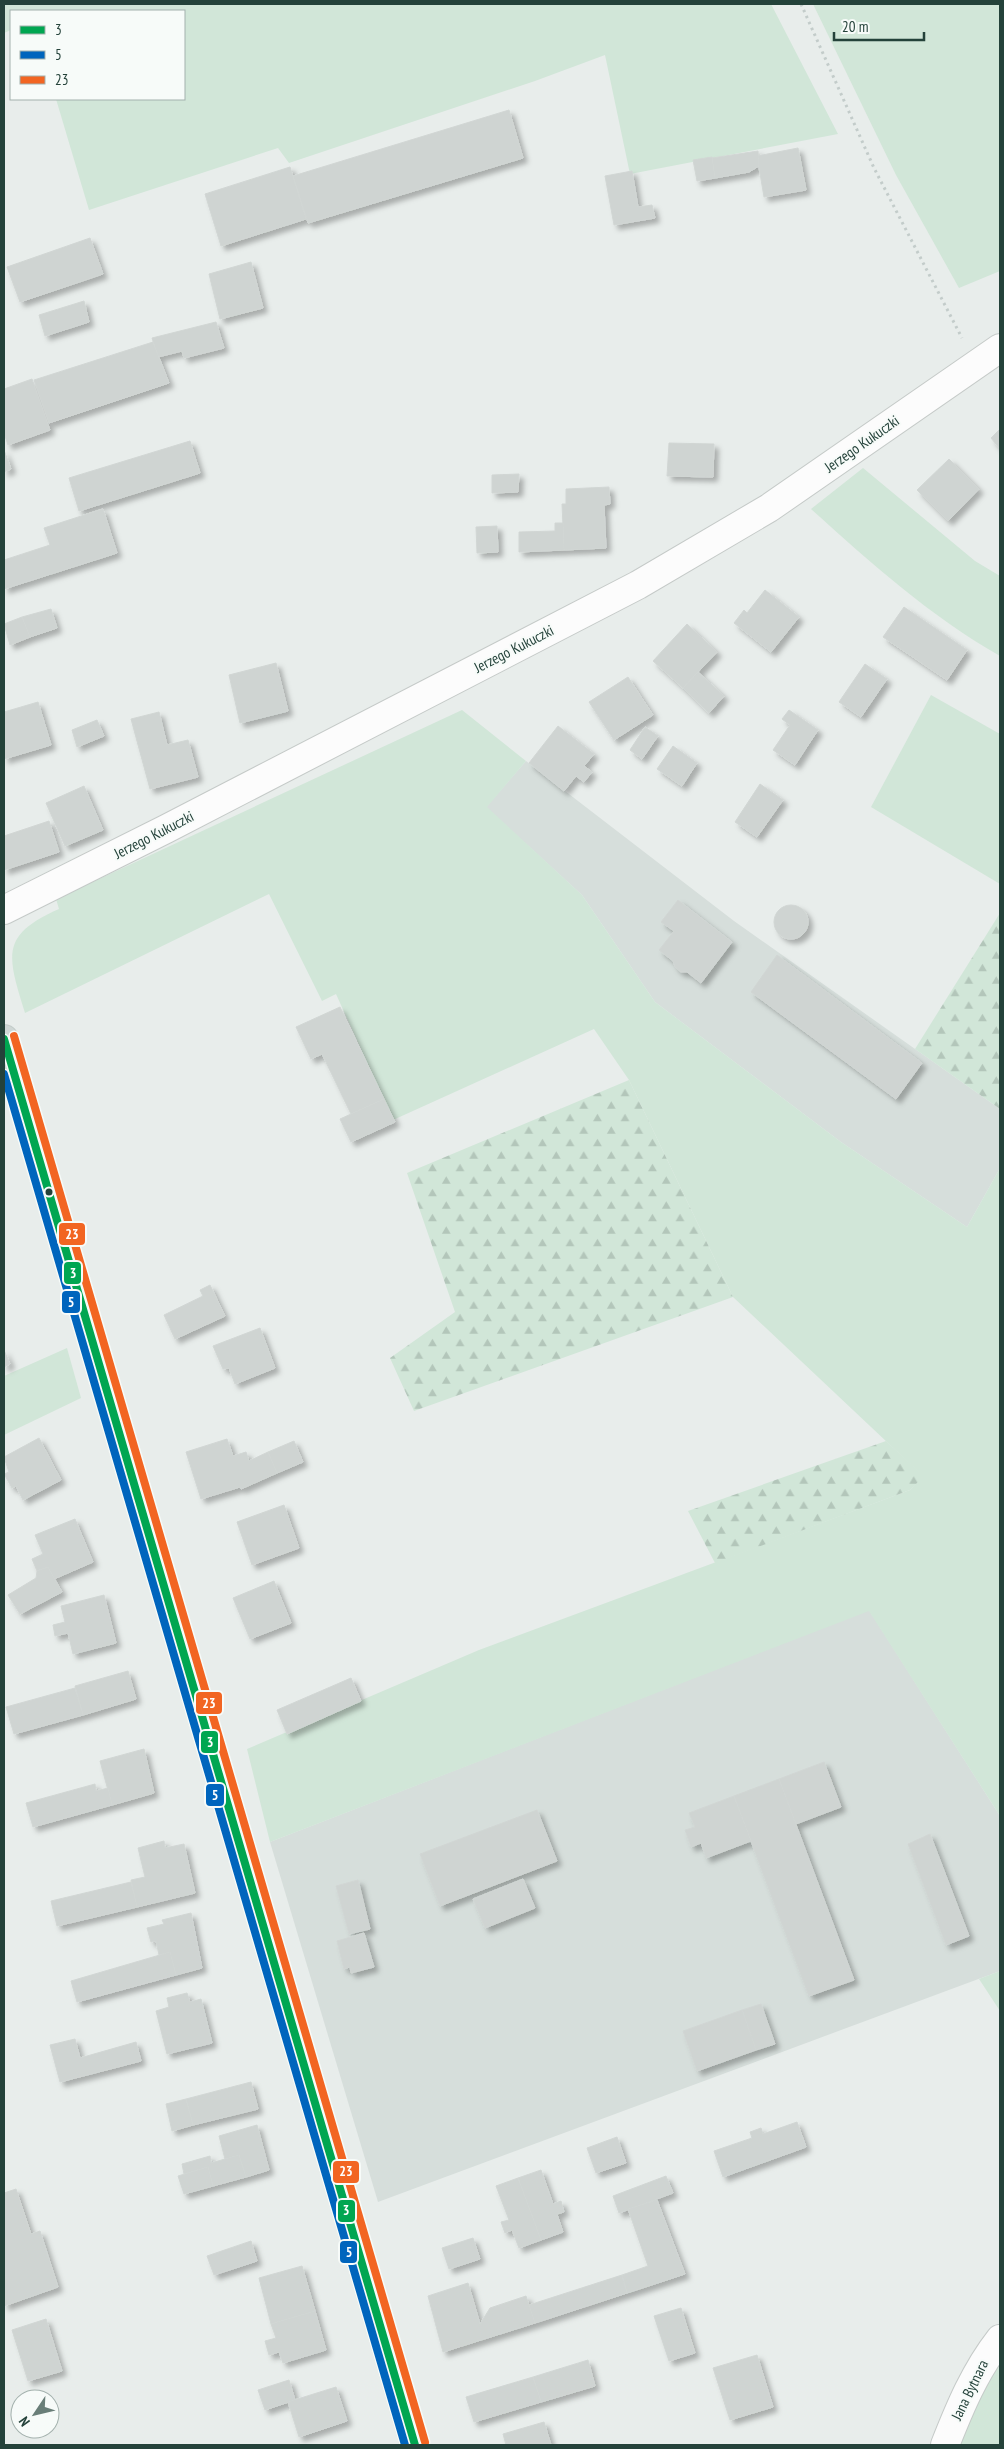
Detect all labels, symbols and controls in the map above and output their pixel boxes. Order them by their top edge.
legend [10,10,185,100]
scale bar [834,10,924,42]
text: 20 m [842,17,868,36]
text: 3 [55,20,62,39]
text: 5 [55,45,62,64]
text: 23 [55,70,69,89]
street label: Jerzego Kukuczki [820,411,903,477]
street label: Jerzego Kukuczki [470,620,557,677]
street label: Jerzego Kukuczki [110,806,197,863]
unlabelled marker [44,1187,54,1197]
line badge: 23 [58,1222,86,1246]
text: 23 [65,1225,79,1243]
line badge: 3 [63,1261,82,1285]
text: 3 [70,1264,76,1282]
line badge: 5 [61,1290,81,1314]
text: 5 [68,1293,74,1311]
line badge: 23 [195,1691,223,1715]
text: 23 [202,1694,216,1712]
line badge: 3 [200,1730,219,1754]
text: 3 [207,1733,213,1751]
line badge: 5 [205,1783,225,1807]
text: 5 [212,1786,218,1804]
line badge: 23 [332,2160,360,2184]
text: 23 [339,2162,353,2180]
line badge: 3 [337,2199,356,2223]
text: 3 [343,2201,349,2219]
line badge: 5 [339,2240,358,2264]
text: 5 [346,2243,352,2261]
street label: Jana Bytnara [946,2356,992,2424]
north arrow [10,2389,60,2439]
text: N [15,2413,34,2430]

